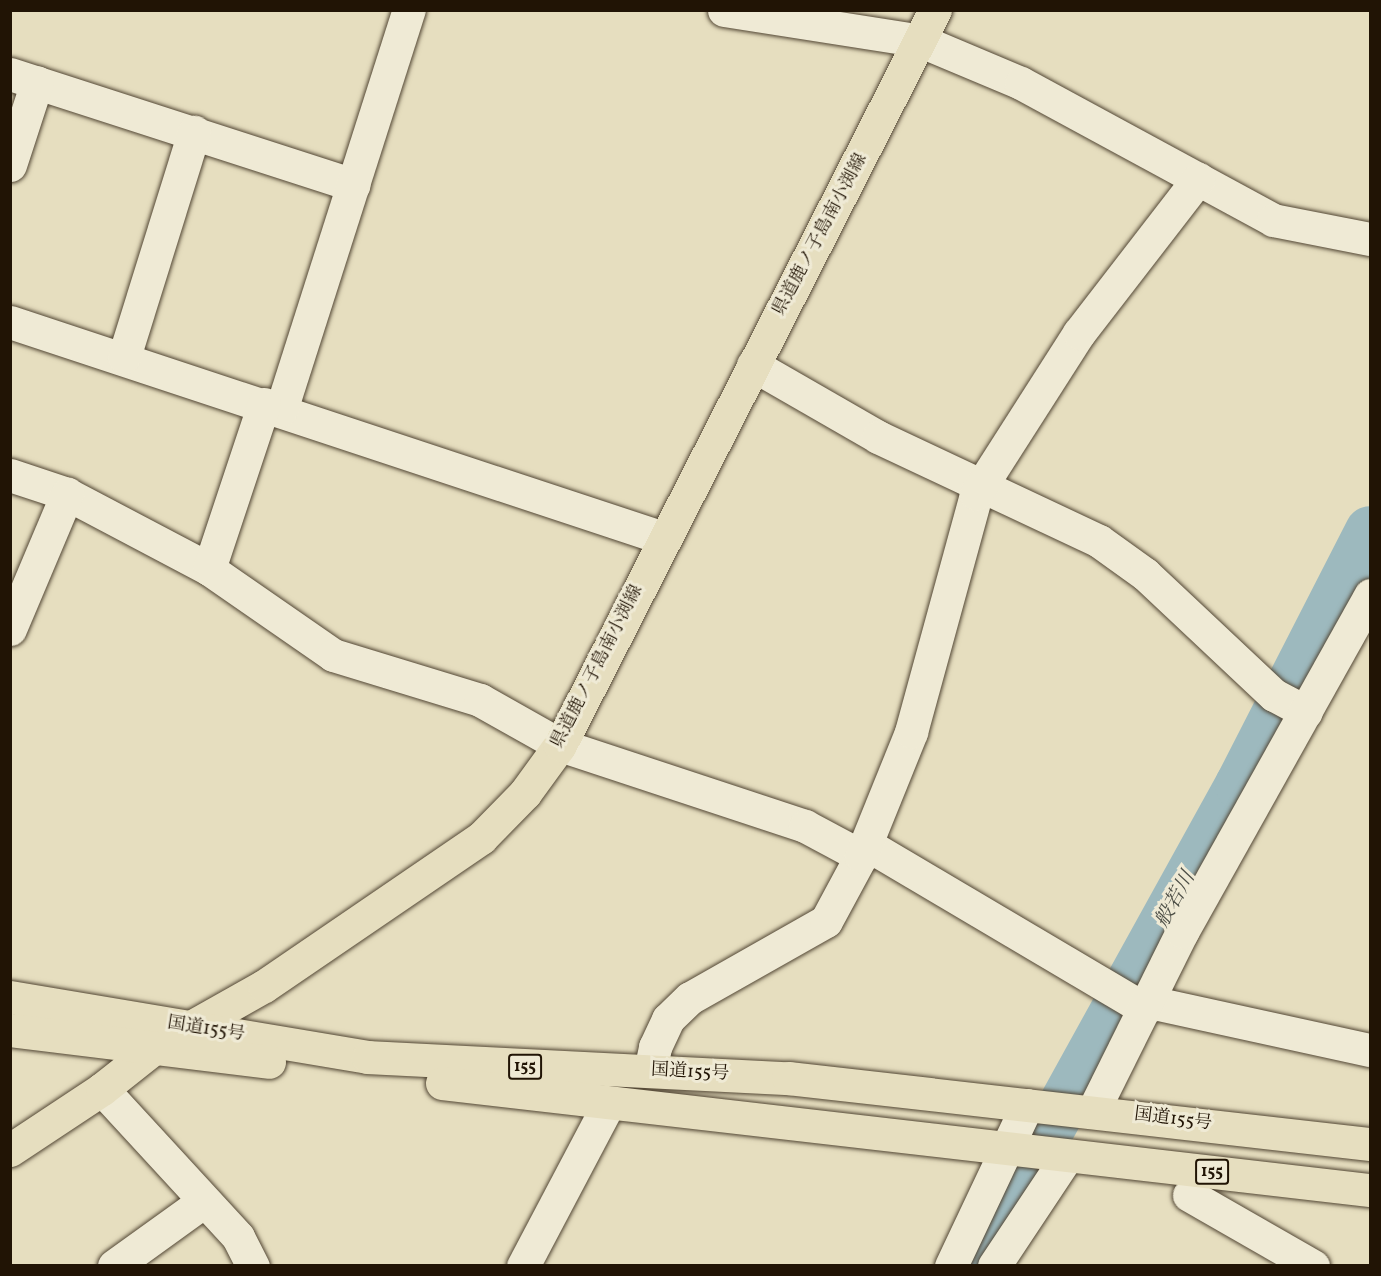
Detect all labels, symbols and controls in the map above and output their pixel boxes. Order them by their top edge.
street label: 県道鹿ノ子島南小渕線 [769,150,873,320]
street label: 県道鹿ノ子島南小渕線 [548,582,648,752]
water label: 般若川 [1151,868,1201,932]
street label: 国道155号 [166,1013,246,1047]
road number: 155 [507,1054,543,1080]
street label: 国道155号 [650,1060,730,1086]
street label: 国道155号 [1133,1105,1213,1135]
road number: 155 [1194,1159,1230,1185]

